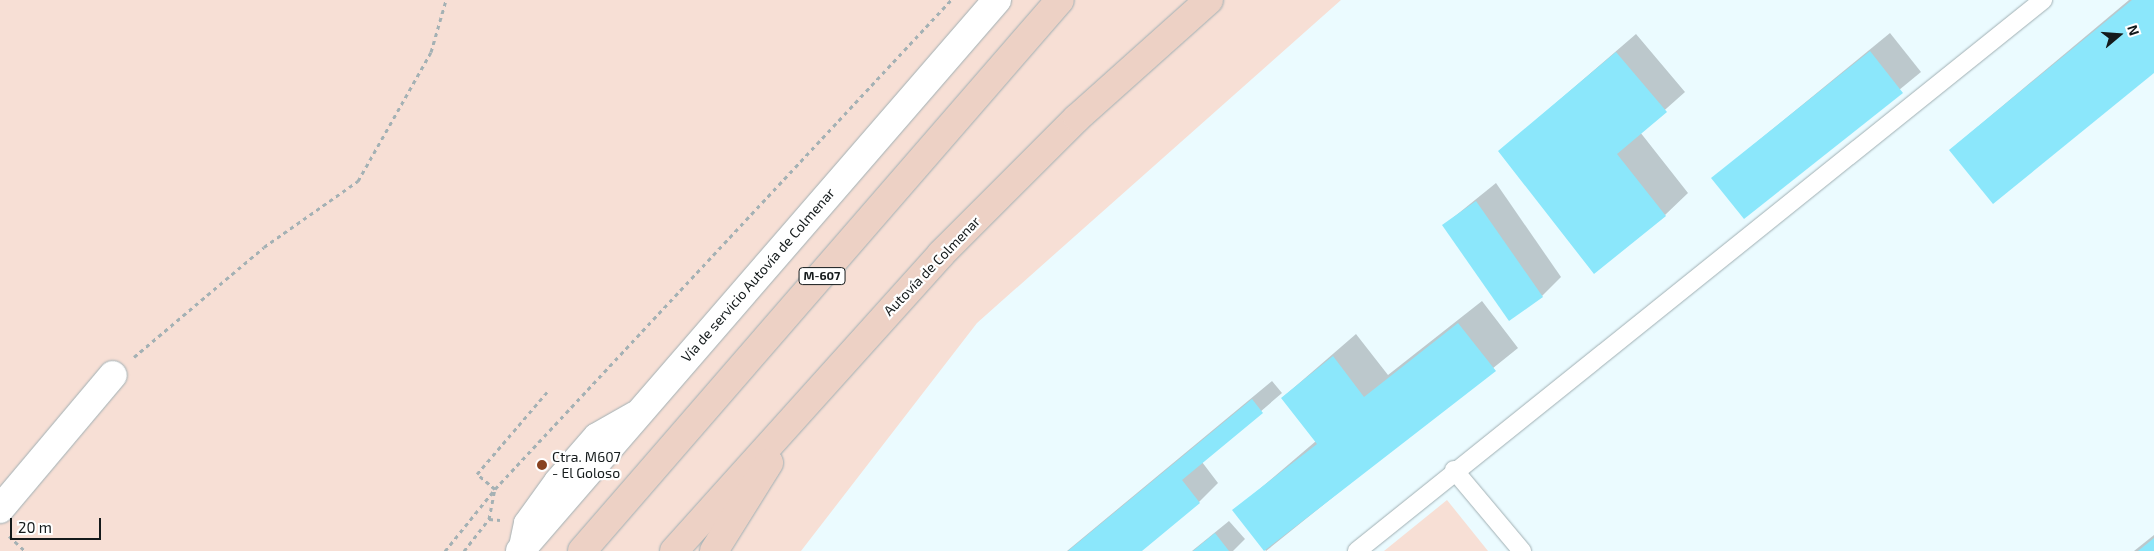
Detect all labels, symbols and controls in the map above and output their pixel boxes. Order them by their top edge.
north arrow [2094,10,2144,60]
text: N [2124,23,2143,38]
street label: Vía de servicio Autovía de Colmenar [678,184,838,366]
street label: Autovía de Colmenar [880,213,984,319]
road number: M-607 [798,266,846,286]
place label: Ctra. M607 - El Goloso [552,449,621,482]
marker: Ctra. M607 - El Goloso [536,459,548,471]
scale bar [12,508,104,540]
text: 20 m [18,518,52,536]

